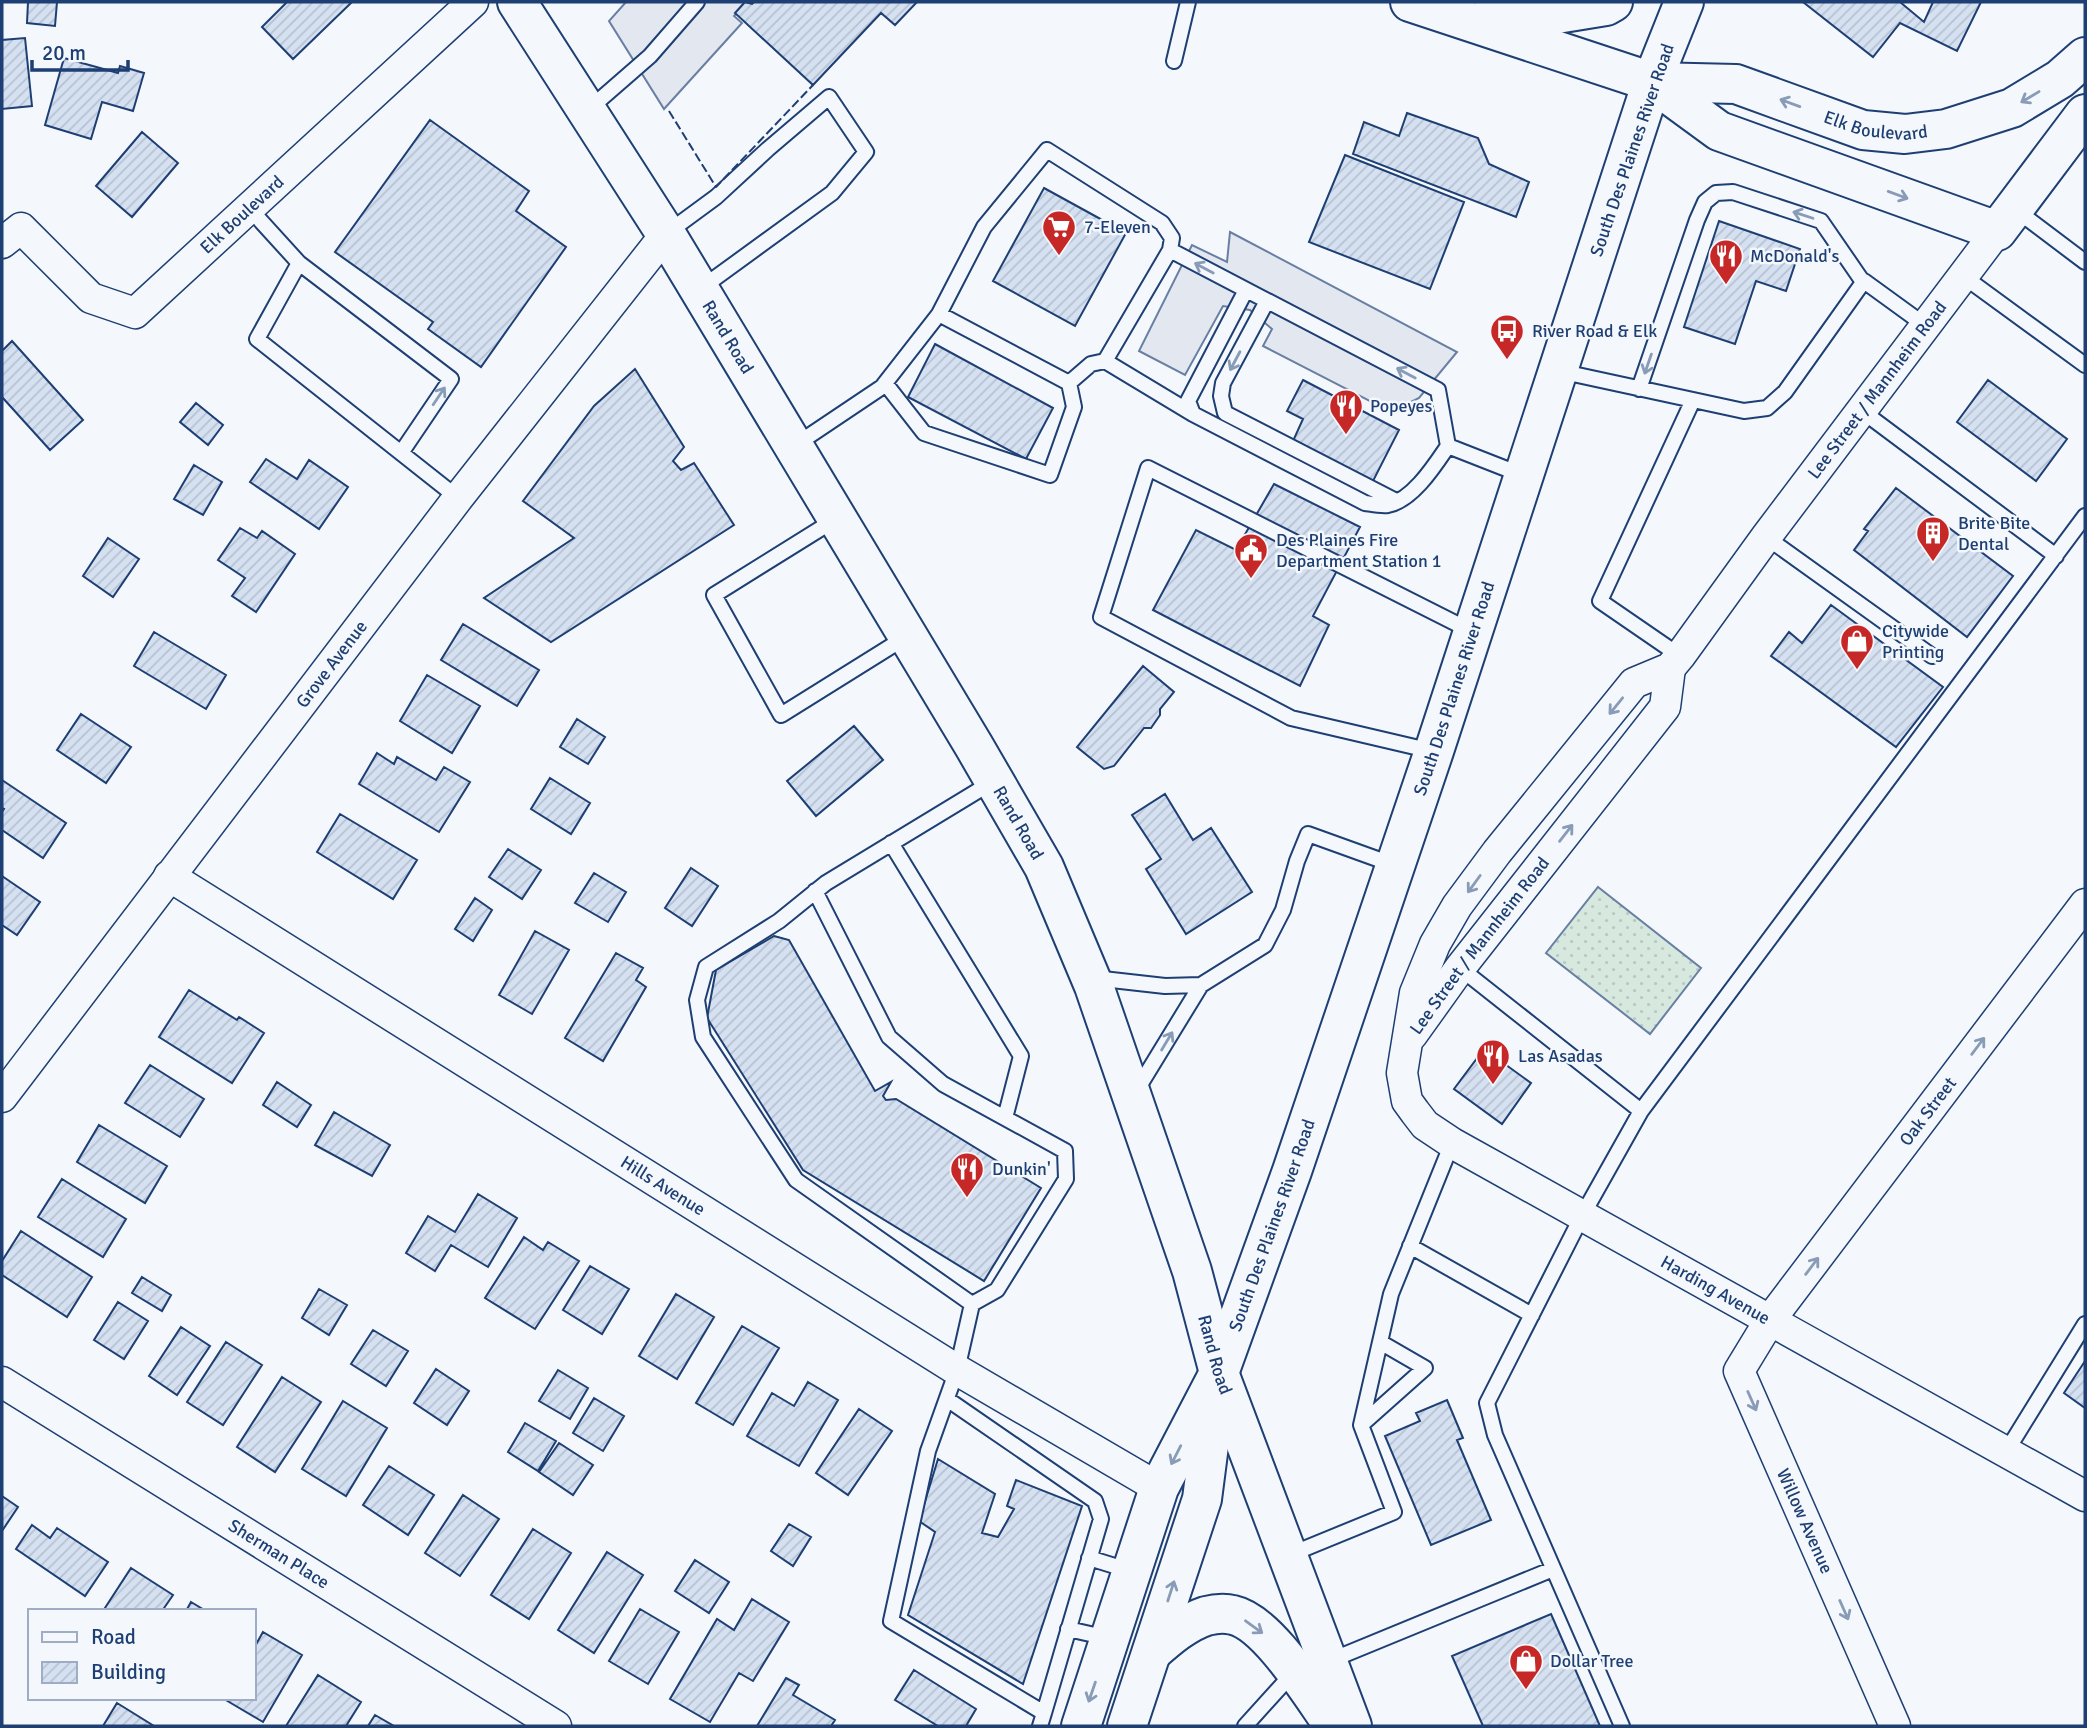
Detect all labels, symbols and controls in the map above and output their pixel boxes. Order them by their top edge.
scale bar [32,28,128,72]
text: 20 m [42,40,86,66]
street label: South Des Plaines River Road [1585,41,1679,259]
one-way arrow [2021,90,2041,104]
one-way arrow [1779,96,1801,109]
street label: Elk Boulevard [1821,106,1929,145]
street label: Elk Boulevard [196,171,288,259]
one-way arrow [1887,190,1909,202]
supermarket icon: 7-Eleven [1040,208,1078,257]
one-way arrow [1792,208,1814,221]
place label: 7-Eleven [1084,216,1151,238]
restaurant icon: McDonald's [1707,237,1745,286]
place label: McDonald's [1750,245,1839,267]
one-way arrow [1195,261,1215,275]
street label: Rand Road [698,296,758,378]
street label: Lee Street / Mannheim Road [1803,297,1951,483]
bus stop icon: River Road & Elk [1488,312,1526,361]
place label: River Road & Elk [1532,320,1657,342]
one-way arrow [1228,350,1241,371]
one-way arrow [1641,352,1653,374]
one-way arrow [1396,366,1417,379]
one-way arrow [432,387,446,406]
restaurant icon: Popeyes [1327,387,1365,436]
place label: Popeyes [1370,395,1433,417]
place label: Brite Bite Dental [1958,512,2030,555]
building icon: Brite Bite Dental [1914,514,1952,563]
place label: Des Plaines Fire Department Station 1 [1276,529,1441,572]
public building icon: Des Plaines Fire Department Station 1 [1232,531,1270,580]
street label: South Des Plaines River Road [1409,579,1499,798]
street label: Grove Avenue [291,616,372,712]
place label: Citywide Printing [1882,620,1949,663]
shop icon: Citywide Printing [1838,622,1876,671]
one-way arrow [1608,696,1623,714]
street label: Rand Road [988,782,1048,864]
one-way arrow [1558,825,1573,843]
street label: Lee Street / Mannheim Road [1405,852,1554,1039]
one-way arrow [1467,874,1481,893]
one-way arrow [1160,1032,1174,1052]
restaurant icon: Las Asadas [1474,1037,1512,1086]
one-way arrow [1971,1037,1986,1055]
place label: Las Asadas [1518,1045,1603,1067]
street label: Oak Street [1895,1073,1961,1150]
street label: South Des Plaines River Road [1224,1116,1320,1335]
restaurant icon: Dunkin' [948,1150,986,1199]
street label: Hills Avenue [617,1151,709,1220]
place label: Dunkin' [992,1158,1051,1180]
street label: Harding Avenue [1657,1251,1774,1329]
one-way arrow [1804,1257,1819,1276]
street label: Rand Road [1193,1312,1237,1397]
one-way arrow [1746,1390,1759,1412]
one-way arrow [1169,1444,1183,1465]
street label: Willow Avenue [1772,1465,1838,1577]
street label: Sherman Place [224,1514,334,1594]
one-way arrow [1165,1581,1178,1603]
one-way arrow [1838,1598,1851,1620]
legend [28,1609,256,1700]
one-way arrow [1244,1620,1263,1635]
text: Road [91,1624,136,1650]
shop icon: Dollar Tree [1507,1642,1545,1691]
place label: Dollar Tree [1550,1650,1633,1672]
text: Building [91,1659,166,1685]
one-way arrow [1085,1681,1098,1703]

